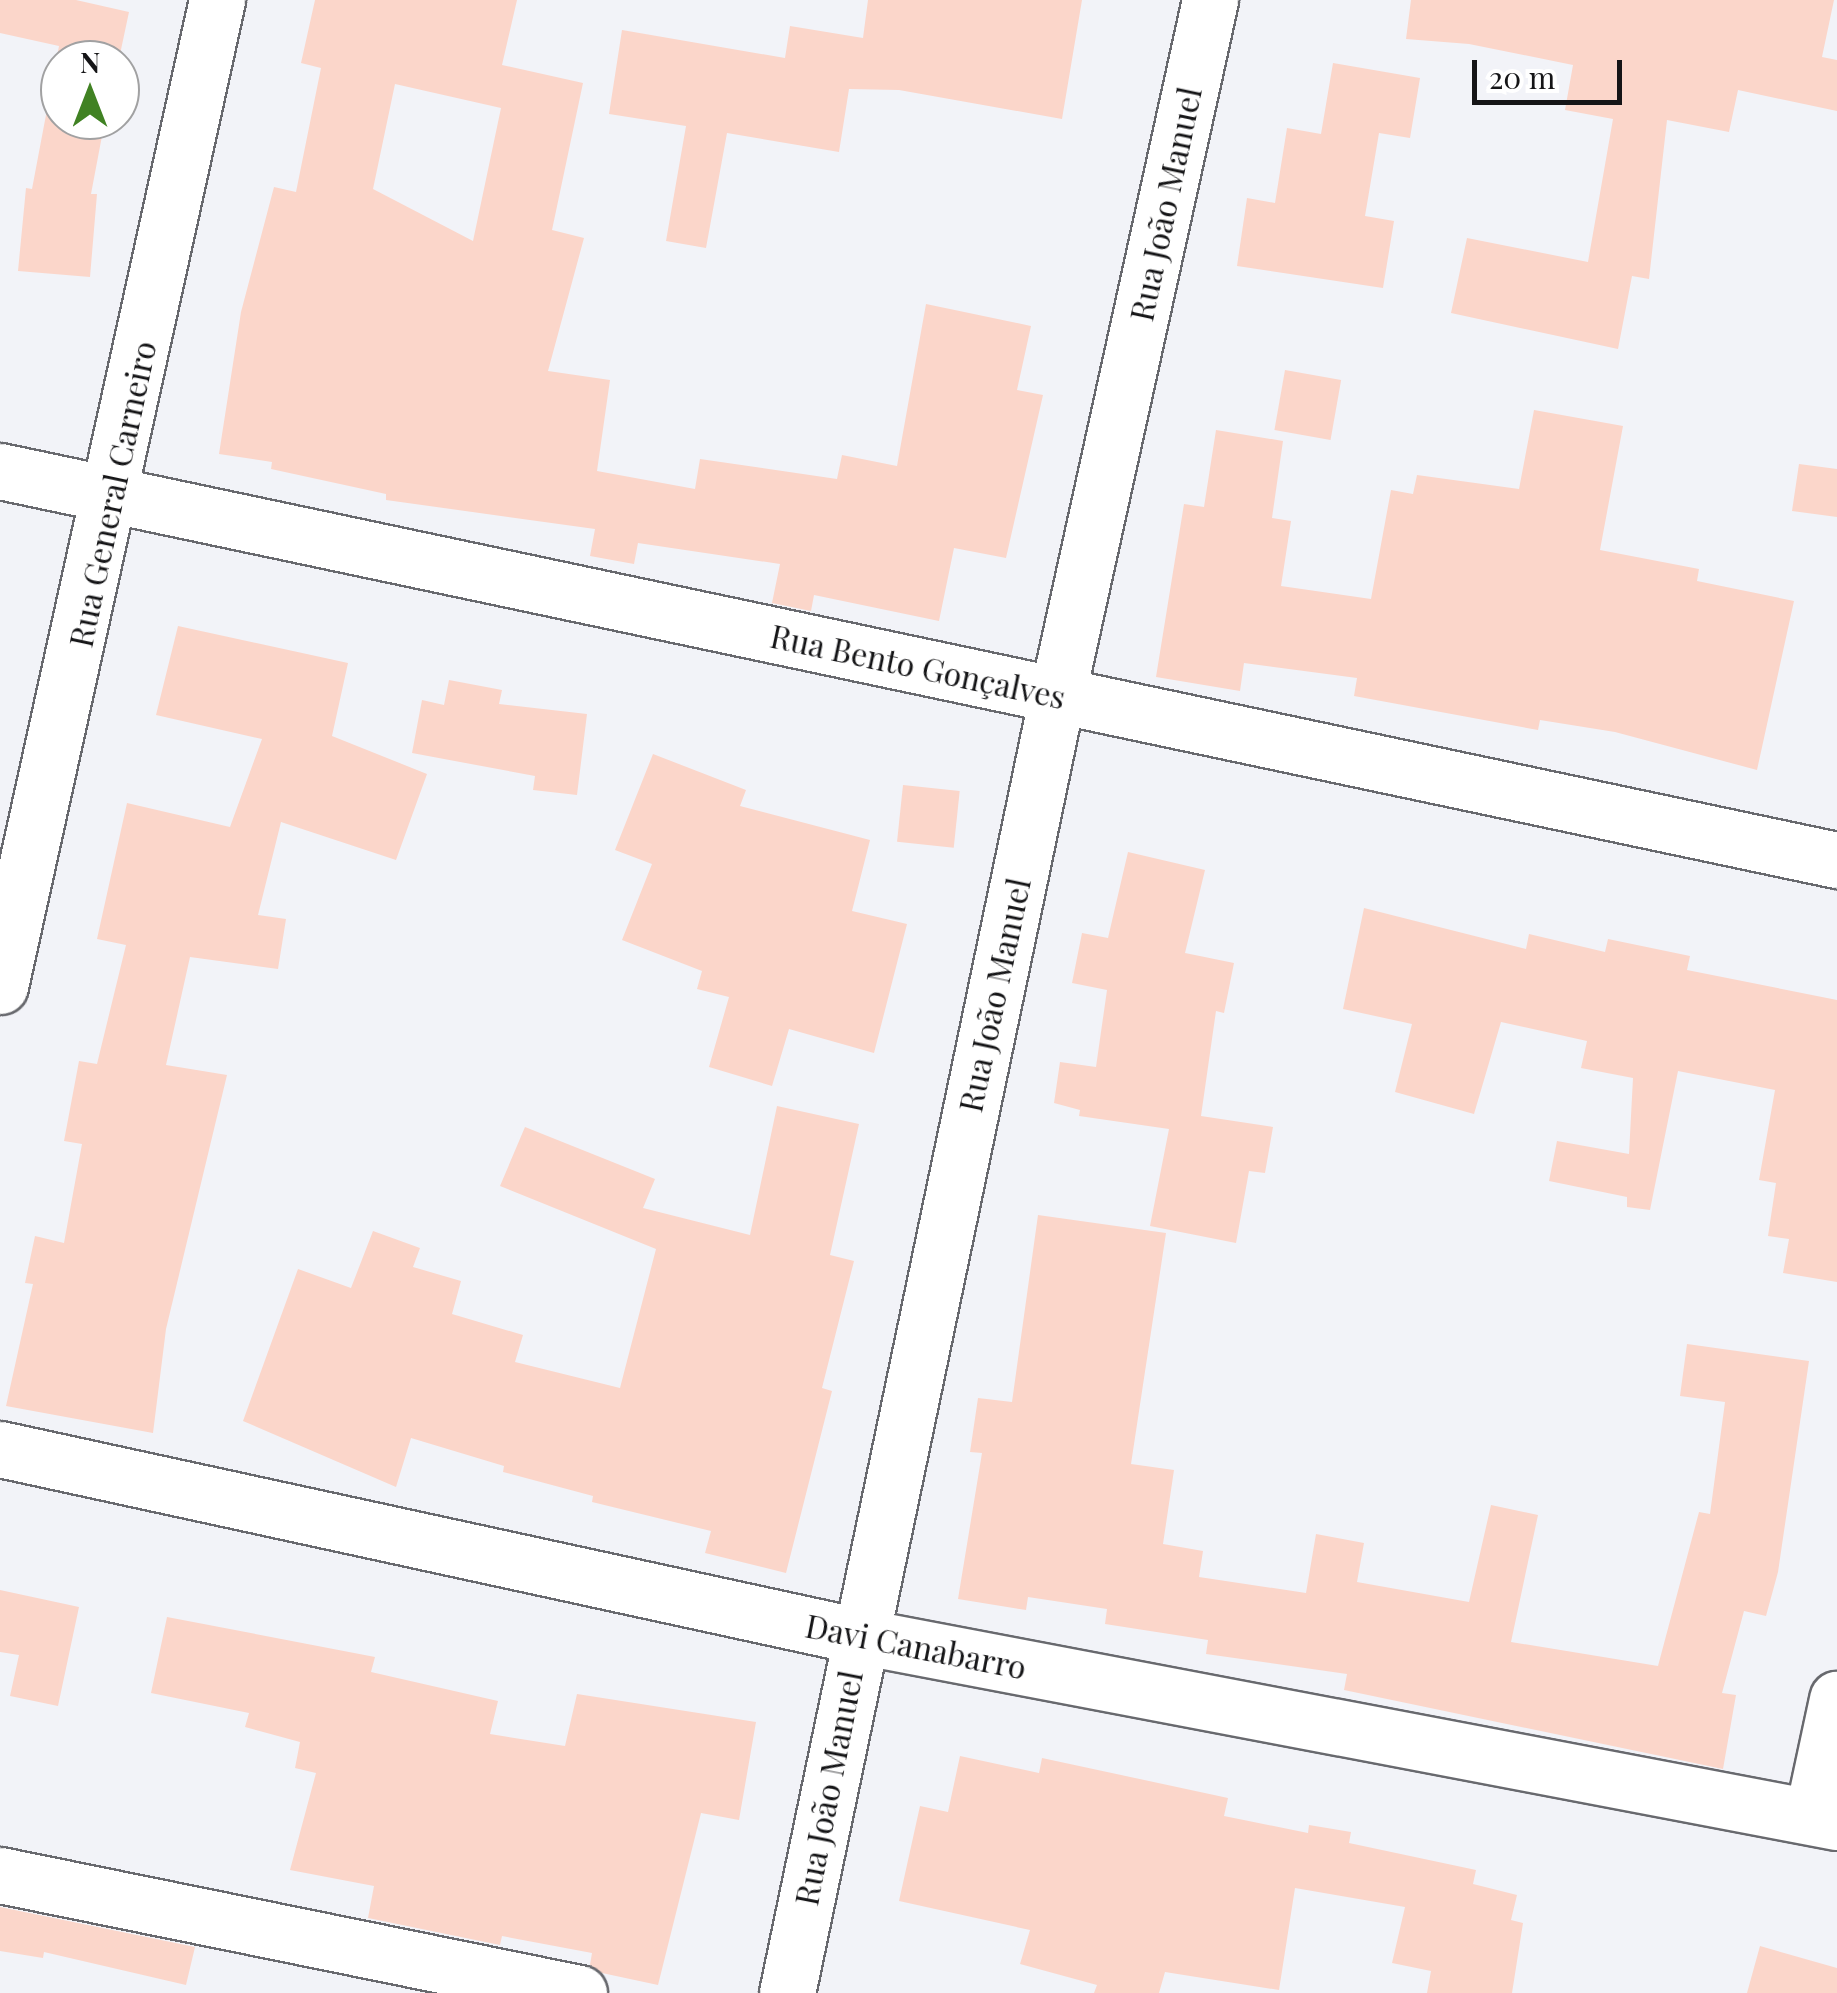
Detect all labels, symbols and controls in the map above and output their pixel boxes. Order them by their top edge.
north arrow [40,40,140,140]
scale bar [1477,40,1627,102]
text: N [80,43,100,80]
text: 20 m [1489,57,1555,97]
street label: Rua João Manuel [1121,83,1209,325]
street label: Rua General Carneiro [61,337,163,651]
street label: Rua Bento Gonçalves [767,616,1069,716]
street label: Rua João Manuel [950,874,1038,1116]
street label: Davi Canabarro [802,1606,1030,1686]
street label: Rua João Manuel [786,1667,870,1909]

